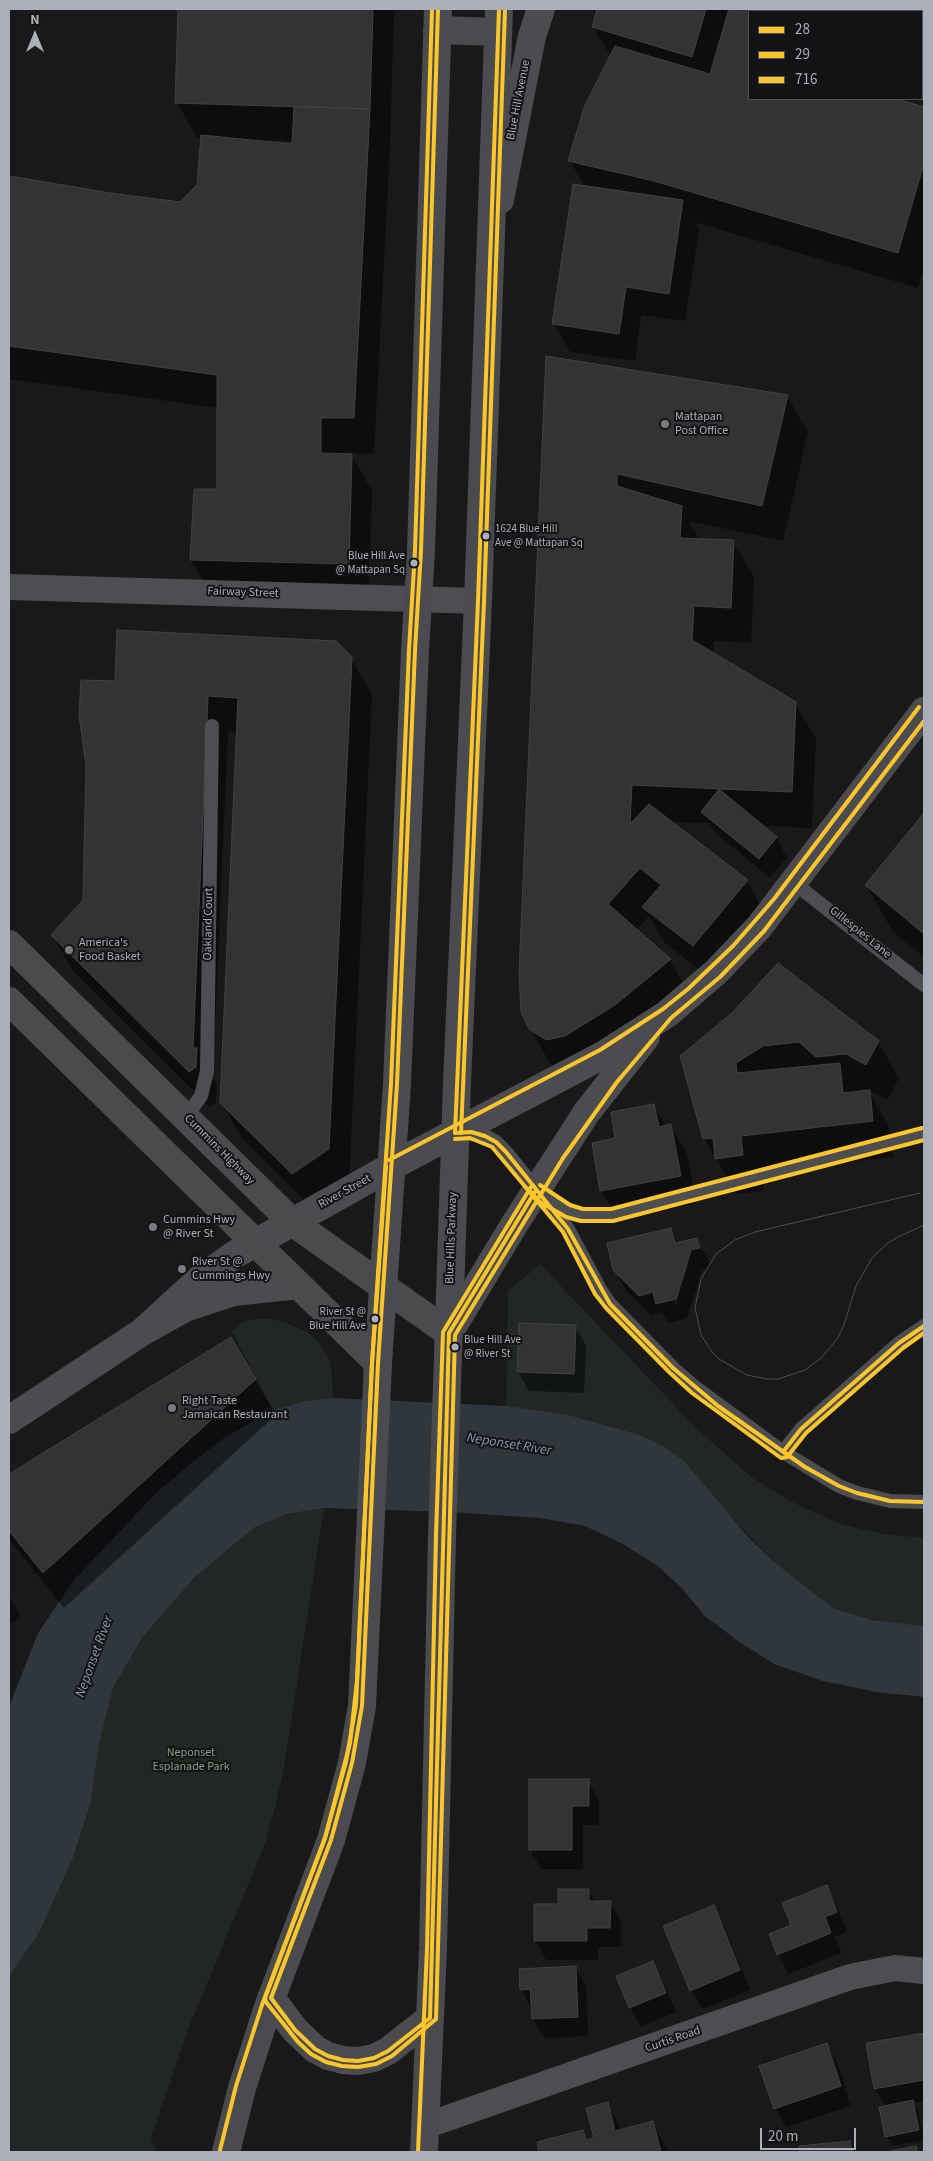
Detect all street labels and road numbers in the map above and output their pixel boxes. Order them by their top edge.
street label: Blue Hill Avenue [504,59,534,141]
street label: Fairway Street [207,585,279,601]
street label: Oakland Court [201,887,217,961]
street label: Gillespies Lane [826,904,894,962]
street label: Cummins Highway [181,1112,257,1188]
street label: River Street [316,1172,374,1212]
street label: Blue Hills Parkway [443,1192,461,1284]
street label: Curtis Road [643,2024,703,2056]

